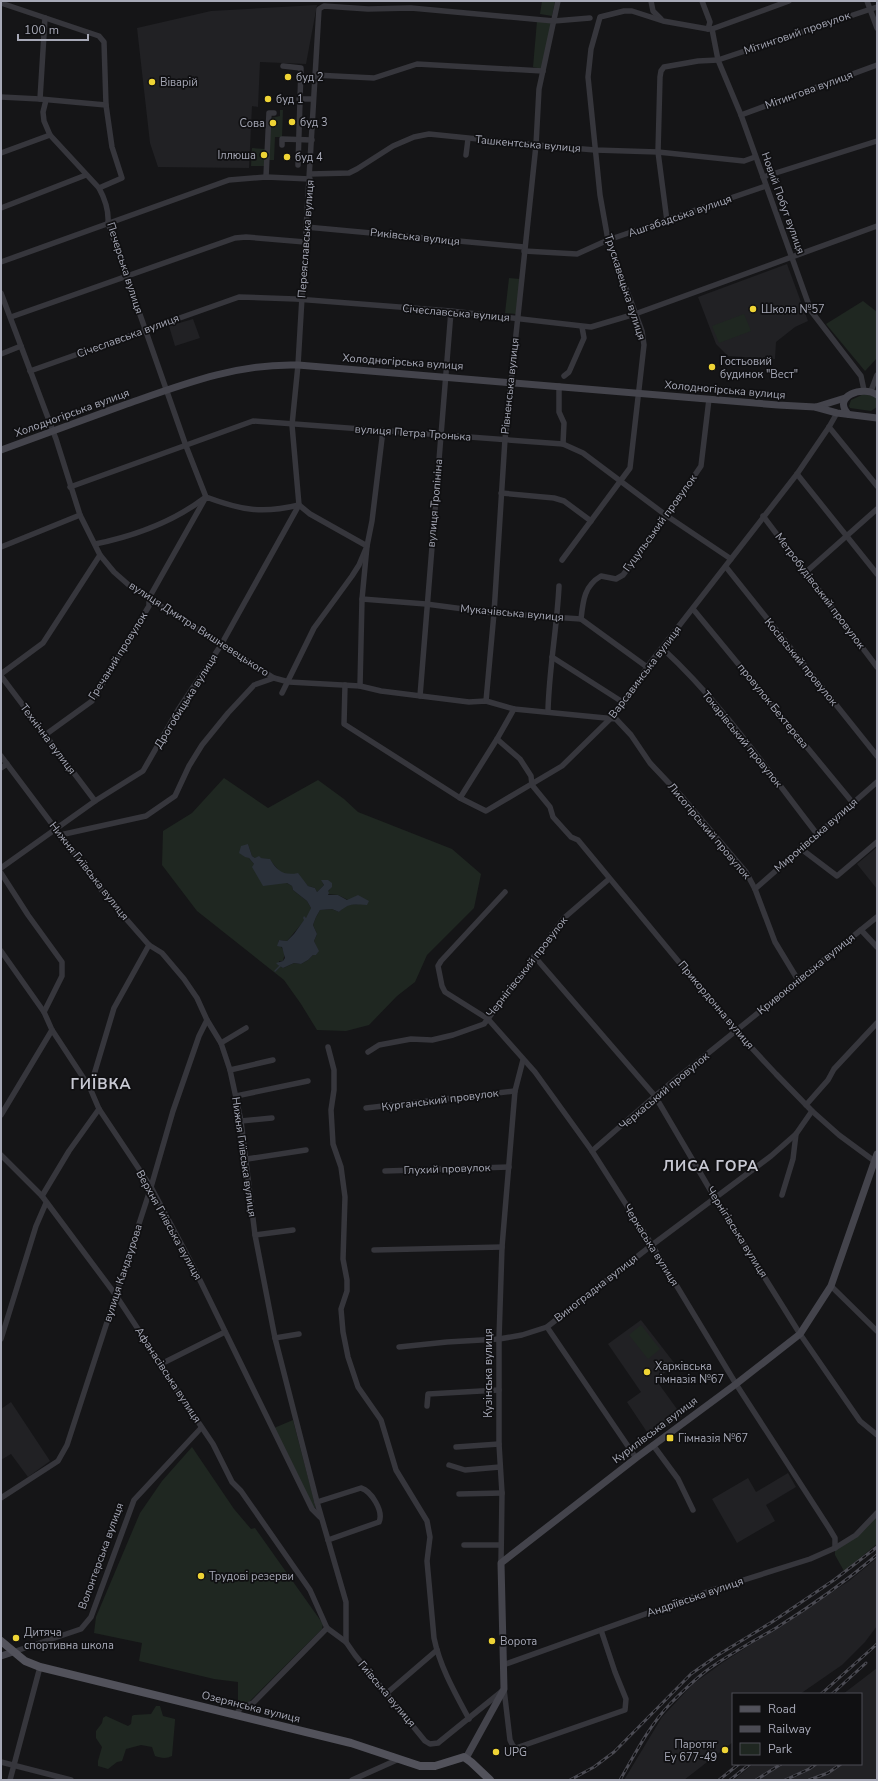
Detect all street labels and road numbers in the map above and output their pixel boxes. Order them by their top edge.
street label: Мітинговий провулок [742,8,852,58]
street label: Мітингова вулиця [763,67,855,113]
street label: Ташкентська вулиця [475,132,581,156]
street label: Новий Побут вулиця [758,150,808,256]
street label: Переяславська вулиця [294,179,318,299]
street label: Ашгабадська вулиця [626,191,734,241]
street label: Печерська вулиця [103,220,147,316]
street label: Риківська вулиця [369,225,461,249]
street label: Трускавецька вулиця [601,232,649,342]
street label: Січеславська вулиця [402,301,510,325]
street label: Січеславська вулиця [75,310,181,362]
street label: Рівненська вулиця [497,337,523,435]
street label: Холодногірська вулиця [342,350,464,374]
street label: Холодногірська вулиця [664,377,786,403]
street label: Холодногірська вулиця [12,385,132,441]
street label: вулиця Петра Тронька [354,421,472,445]
street label: вулиця Тропініна [424,458,446,548]
street label: Гуцульський провулок [620,471,700,575]
street label: Метробудівський провулок [771,530,869,652]
street label: вулиця Дмитра Вишневецького [126,578,272,680]
street label: Мукачівська вулиця [460,601,565,625]
street label: Гречаний провулок [85,609,151,703]
street label: Косівський провулок [761,615,841,709]
street label: Варсавинська вулиця [605,623,685,721]
street label: Дрогобицька вулиця [151,651,221,751]
street label: провулок Бехтерєва [734,660,812,752]
street label: Токарівський провулок [698,687,786,791]
street label: Технічна вулиця [17,701,79,777]
street label: Лисогірський провулок [664,780,754,883]
street label: Миронівська вулиця [771,795,861,875]
street label: Нижня Гиївська вулиця [46,819,132,923]
street label: Чернігівський провулок [483,913,571,1020]
street label: Кривоконівська вулиця [754,930,858,1018]
street label: Прикордонна вулиця [675,958,757,1052]
street label: Черкаський провулок [616,1049,712,1133]
street label: Курганський провулок [381,1085,500,1115]
street label: Нижня Гиївська вулиця [228,1096,260,1218]
street label: Глухий провулок [403,1160,491,1178]
street label: Верхня Гиївська вулиця [133,1167,206,1283]
street label: Чернігівська вулиця [703,1184,771,1280]
street label: Черкаська вулиця [620,1201,682,1289]
street label: вулиця Кандаурова [100,1222,146,1324]
street label: Виноградна вулиця [551,1251,641,1325]
street label: Афанасівська вулиця [131,1324,205,1426]
street label: Кузінська вулиця [481,1328,496,1418]
street label: Курилівська вулиця [609,1393,701,1467]
street label: Волонтерська вулиця [75,1501,127,1611]
street label: Андріївська вулиця [645,1573,745,1621]
street label: Гиївська вулиця [355,1658,419,1730]
street label: Озерянська вулиця [200,1687,302,1727]

